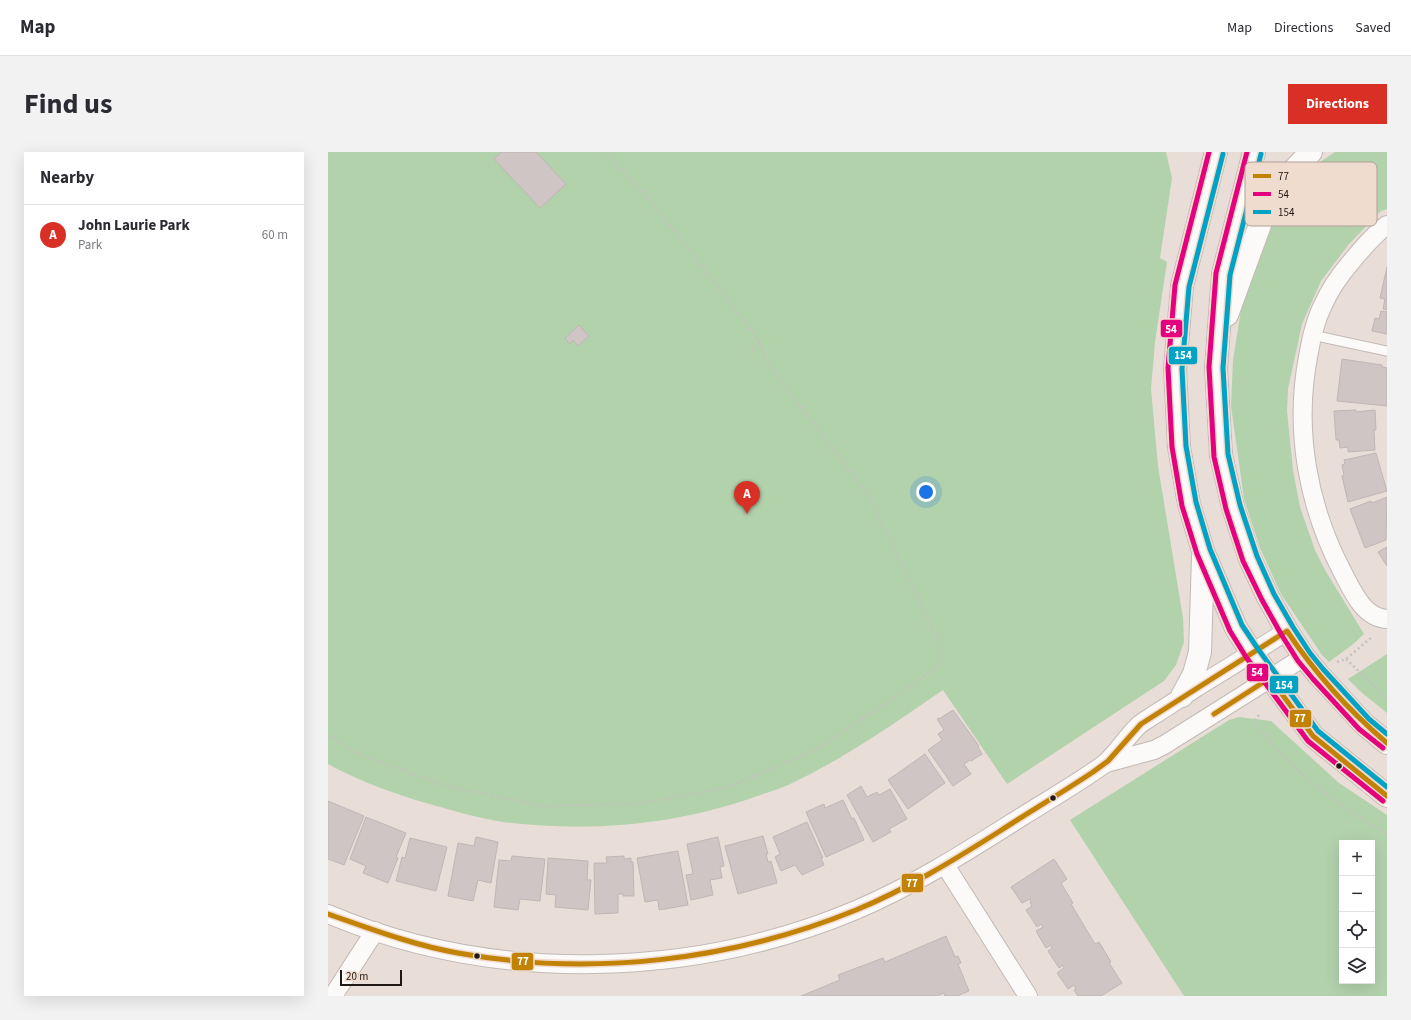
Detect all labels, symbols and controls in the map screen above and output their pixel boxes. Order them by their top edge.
text: Map [20,14,55,41]
text: Map [1227,18,1252,38]
text: Directions [1274,18,1333,38]
text: Saved [1355,18,1391,38]
text: Find us [24,84,112,124]
button: Directions [1288,84,1387,124]
legend [1245,162,1377,226]
text: Nearby [40,166,94,190]
text: 77 [1278,169,1289,184]
text: 54 [1278,187,1289,202]
text: 154 [1278,205,1295,220]
text: John Laurie Park [78,215,190,236]
text: A [49,226,57,244]
text: 60 m [262,226,288,244]
text: Park [78,236,102,254]
line badge: 54 [1160,319,1183,338]
text: 54 [1165,322,1177,337]
line badge: 154 [1168,346,1198,365]
text: 154 [1174,348,1192,363]
pin: A [734,481,760,514]
your location [916,482,936,502]
line badge: 54 [1246,663,1269,682]
text: 54 [1251,665,1263,680]
line badge: 154 [1269,675,1299,694]
text: 154 [1275,678,1293,693]
line badge: 77 [1289,709,1312,728]
text: 77 [1294,711,1306,726]
unlabelled marker [1334,761,1344,771]
unlabelled marker [1048,793,1058,803]
map controls [1339,840,1375,984]
button: + [1339,840,1375,876]
line badge: 77 [901,873,924,893]
text: 77 [906,876,918,891]
button: − [1339,876,1375,912]
button: locate [1339,912,1375,948]
button: layers [1339,948,1375,984]
unlabelled marker [472,951,482,961]
line badge: 77 [511,952,534,971]
text: 77 [517,954,529,969]
scale bar [340,968,402,987]
text: 20 m [346,969,368,984]

